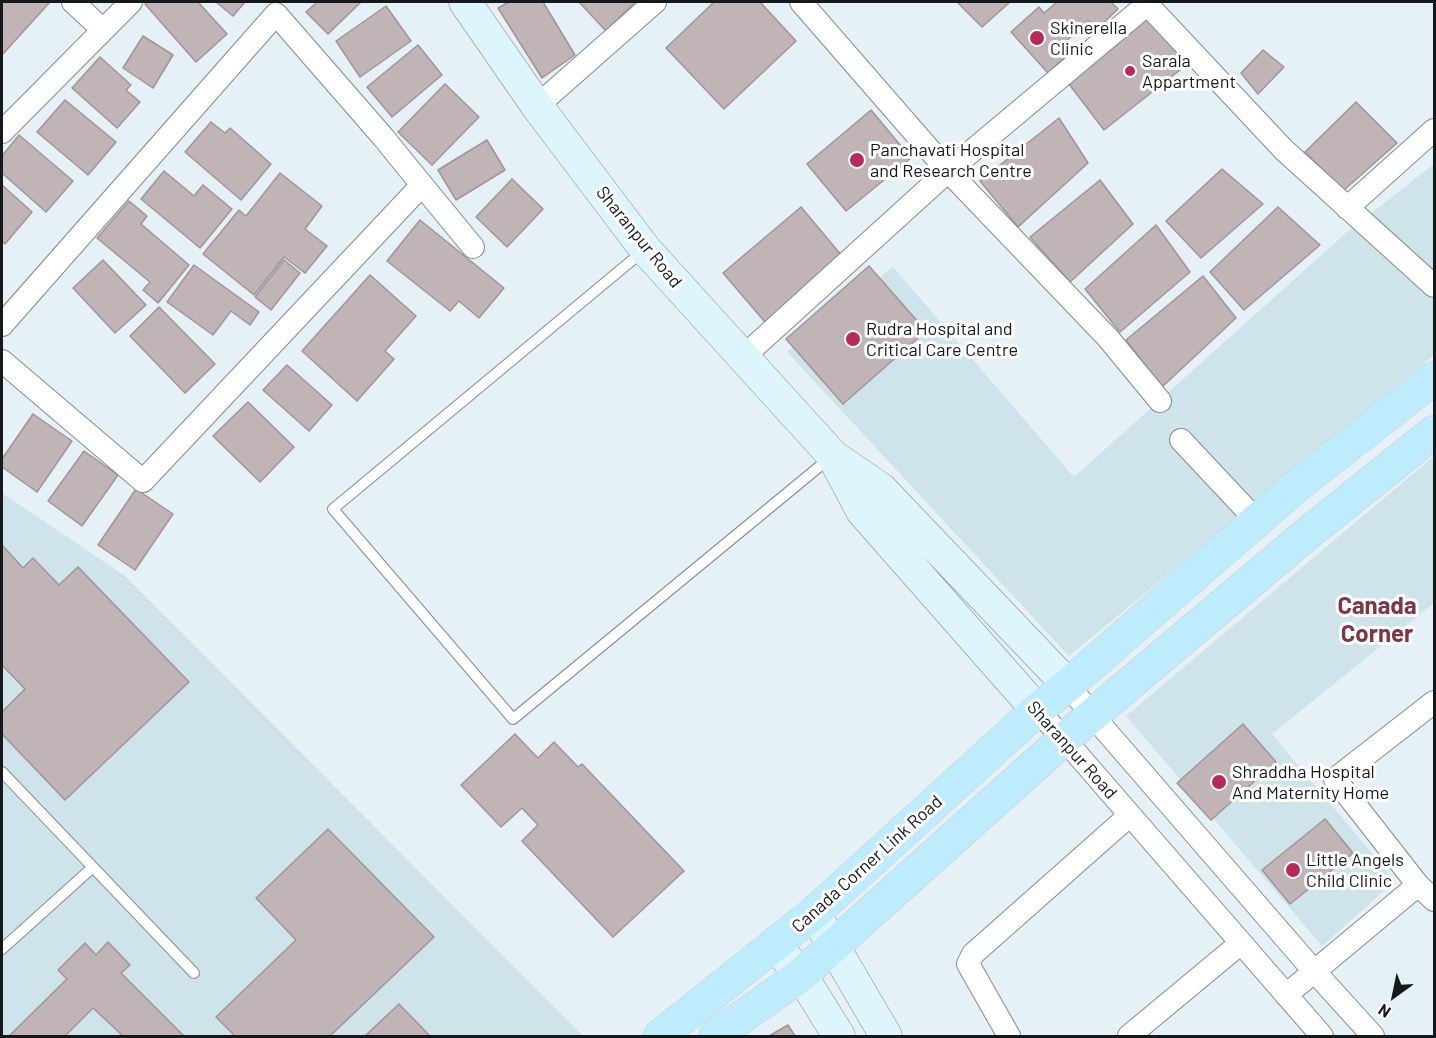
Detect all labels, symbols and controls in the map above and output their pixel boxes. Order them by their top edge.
place label: Skinerella Clinic [1050,17,1127,60]
marker: Skinerella Clinic [1028,29,1046,47]
place label: Sarala Appartment [1142,50,1236,92]
marker: Sarala Appartment [1123,64,1137,78]
place label: Panchavati Hospital and Research Centre [870,139,1032,182]
marker: Panchavati Hospital and Research Centre [848,151,866,169]
street label: Sharanpur Road [591,182,687,292]
place label: Rudra Hospital and Critical Care Centre [866,318,1018,360]
marker: Rudra Hospital and Critical Care Centre [844,330,862,348]
district label: Canada Corner [1337,592,1417,648]
street label: Sharanpur Road [1022,697,1122,803]
place label: Shraddha Hospital And Maternity Home [1232,761,1389,804]
marker: Shraddha Hospital And Maternity Home [1210,773,1228,791]
street label: Canada Corner Link Road [787,791,947,937]
place label: Little Angels Child Clinic [1306,849,1404,892]
marker: Little Angels Child Clinic [1284,861,1302,879]
north arrow [1364,966,1424,1026]
text: N [1374,1001,1394,1022]

